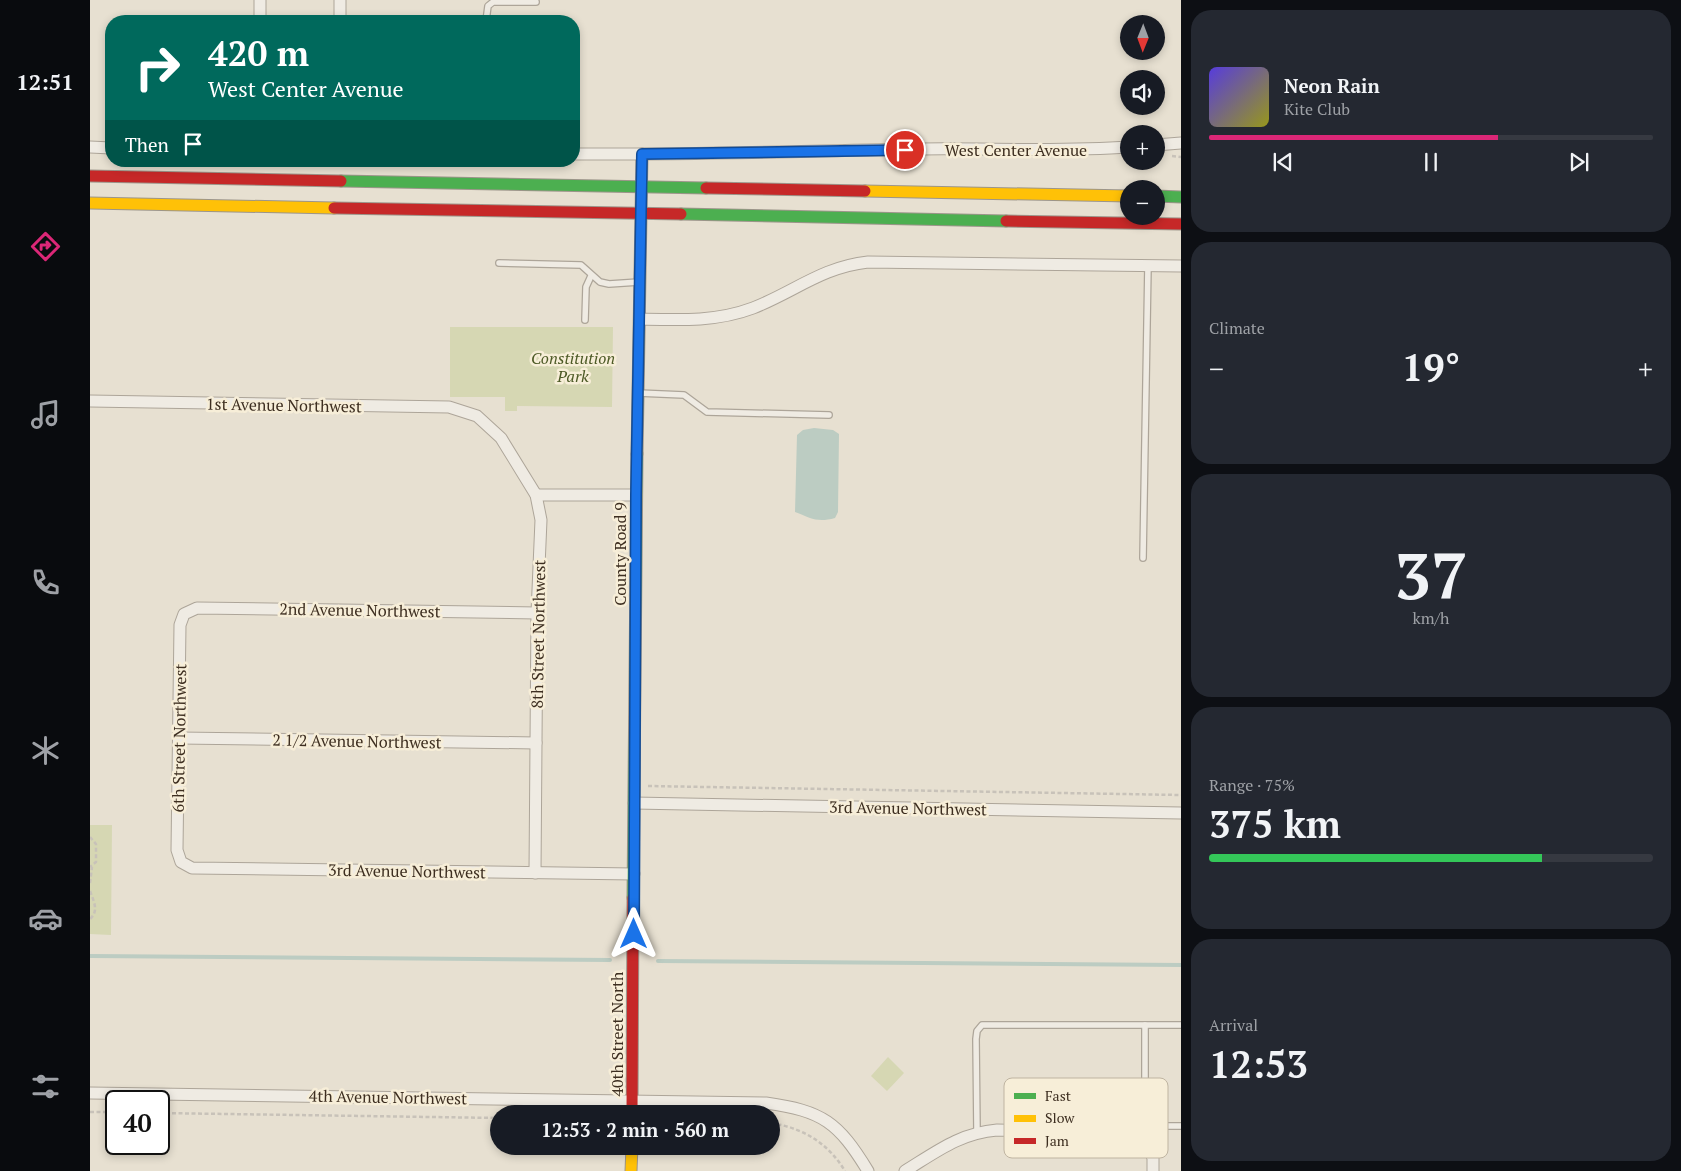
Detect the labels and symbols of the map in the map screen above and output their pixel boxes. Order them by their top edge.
north arrow [1120,15,1165,60]
pin [884,129,926,171]
street label: West Center Avenue [945,139,1087,161]
park label: Constitution Park [531,347,615,387]
street label: 1st Avenue Northwest [206,393,362,417]
street label: County Road 9 [609,502,631,606]
street label: 8th Street Northwest [526,559,550,709]
street label: 2nd Avenue Northwest [279,598,441,622]
street label: 6th Street Northwest [167,663,191,813]
street label: 2 1/2 Avenue Northwest [272,729,442,753]
street label: 3rd Avenue Northwest [829,796,987,820]
street label: 3rd Avenue Northwest [328,859,486,883]
position arrow [607,907,659,959]
street label: 40th Street North [606,971,628,1096]
legend [1004,1078,1168,1158]
street label: 4th Avenue Northwest [309,1085,467,1109]
text: Fast [1045,1086,1072,1105]
speed limit sign: 40 [105,1090,170,1155]
text: Slow [1045,1108,1075,1127]
text: Jam [1045,1131,1069,1150]

